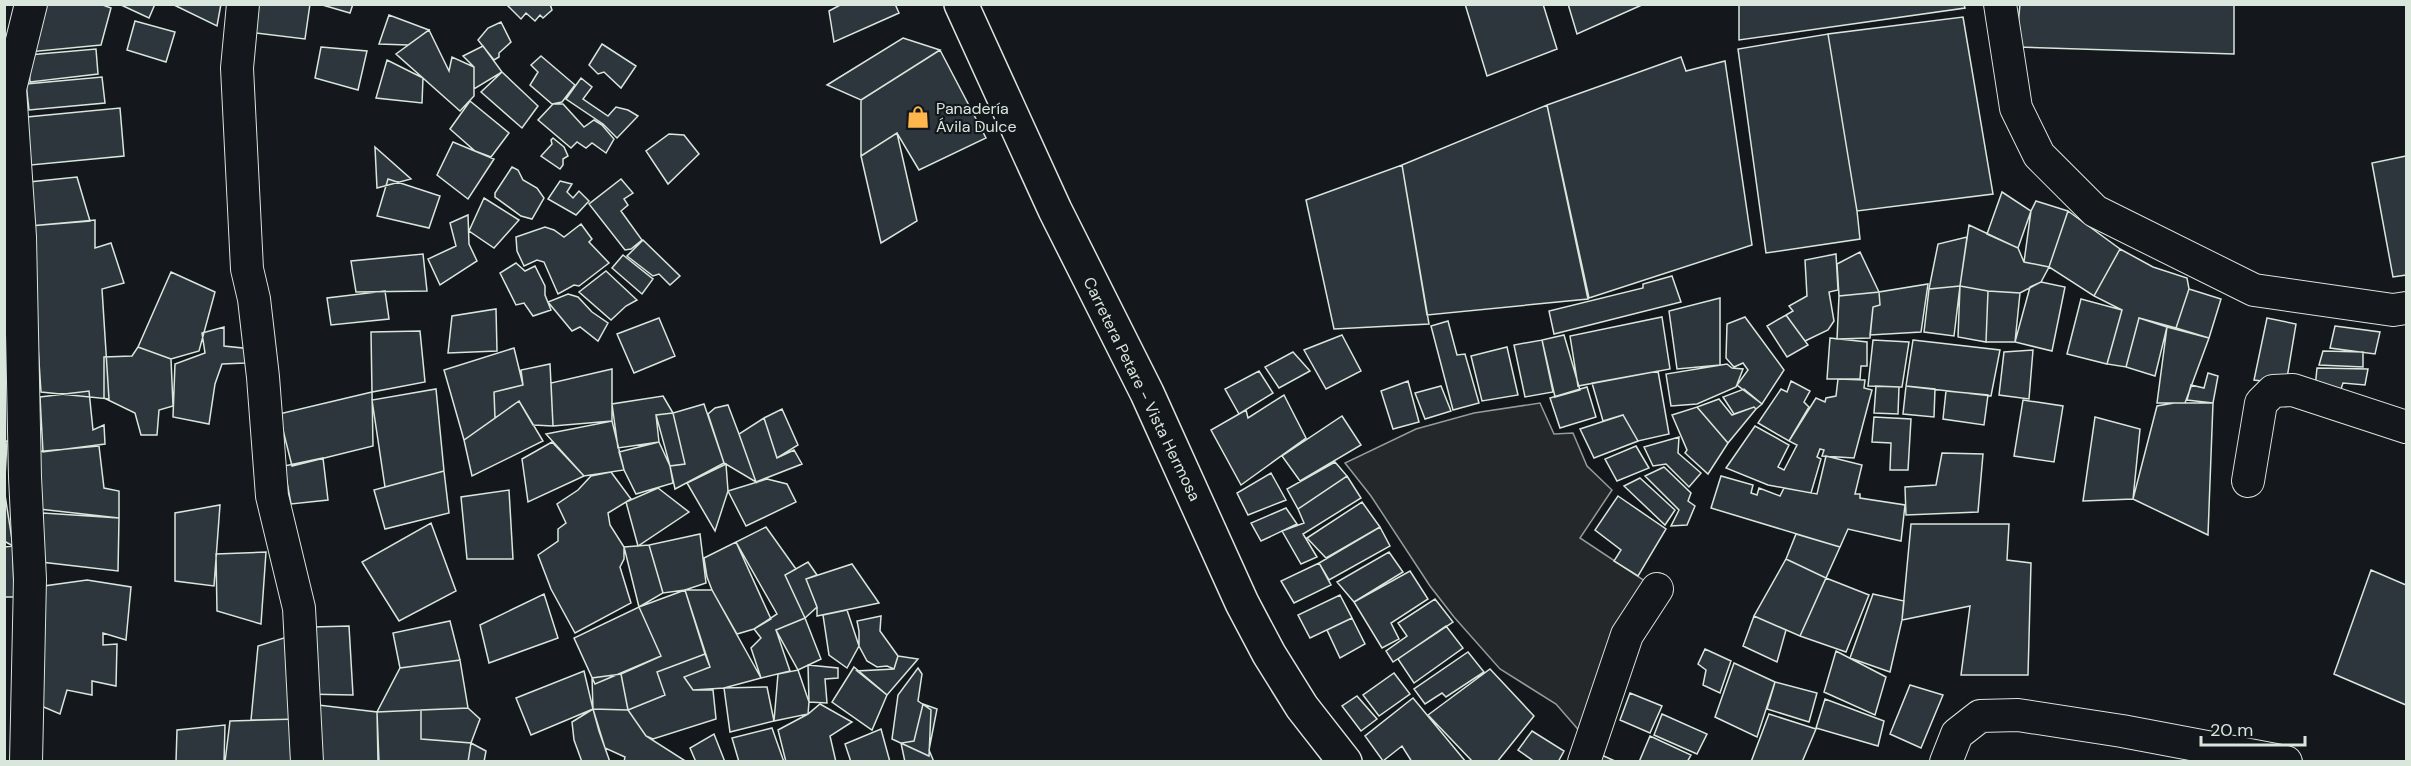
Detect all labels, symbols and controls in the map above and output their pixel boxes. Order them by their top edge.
place label: Panadería Ávila Dulce [936,98,1017,137]
shop icon: Panadería Ávila Dulce [905,104,931,130]
street label: Carretera Petare - Vista Hermosa [1078,273,1206,505]
scale bar [2201,709,2304,747]
text: 20 m [2210,718,2253,742]

